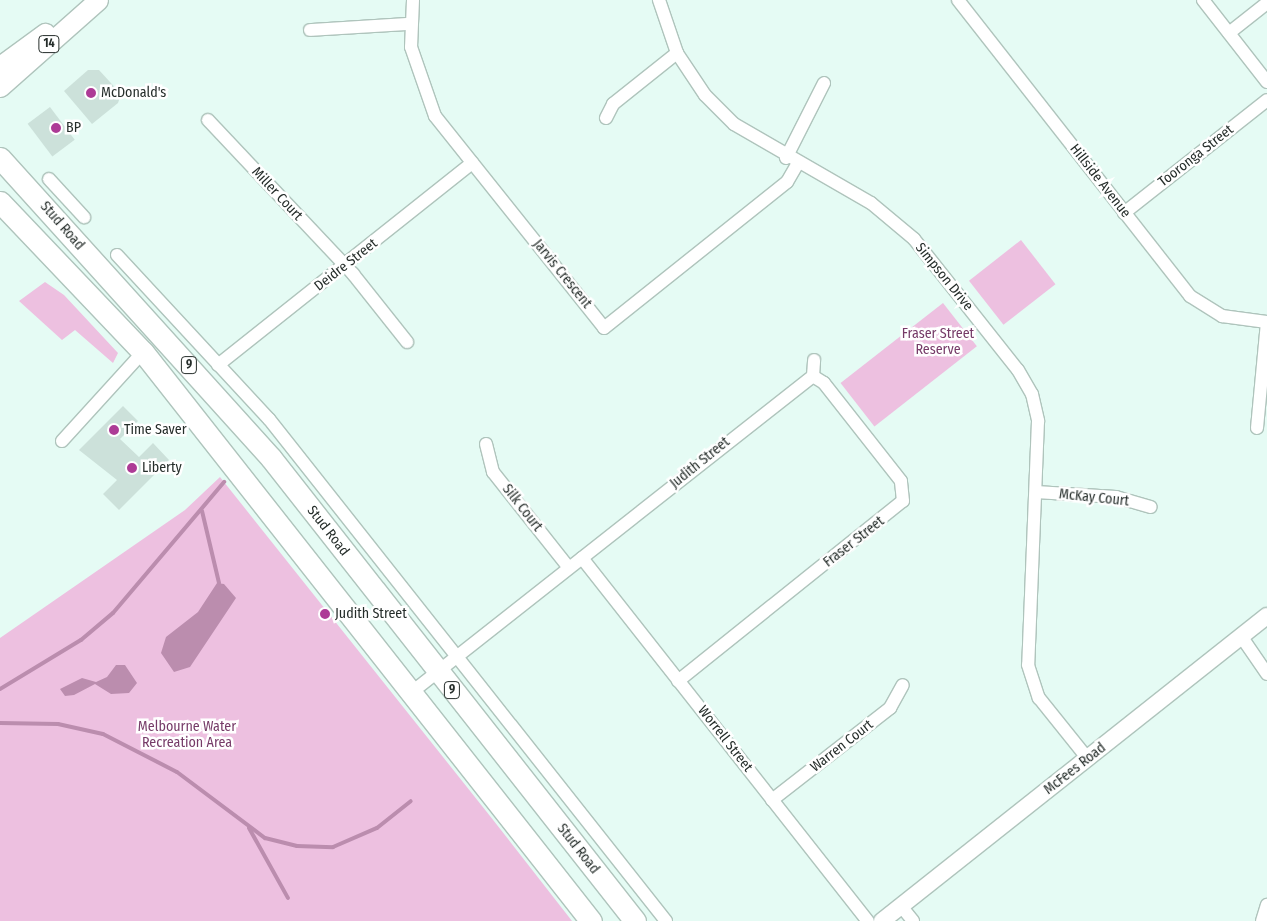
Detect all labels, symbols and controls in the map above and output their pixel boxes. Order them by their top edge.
road number: 14 [38,34,60,54]
place label: McDonald's [101,85,166,101]
marker: McDonald's [85,87,97,99]
place label: BP [66,120,81,136]
marker: BP [50,122,62,134]
street label: Tooronga Street [1155,122,1237,190]
street label: Hillside Avenue [1066,141,1134,221]
street label: Miller Court [248,164,306,224]
street label: Stud Road [36,198,88,254]
street label: Deidre Street [311,235,381,295]
street label: Jarvis Crescent [529,236,595,312]
street label: Simpson Drive [912,240,976,314]
park label: Fraser Street Reserve [902,326,974,358]
road number: 9 [180,356,198,374]
place label: Time Saver [124,422,187,438]
marker: Time Saver [108,424,120,436]
street label: Judith Street [667,434,733,492]
place label: Liberty [142,460,182,476]
marker: Liberty [126,462,138,474]
street label: Silk Court [498,481,546,535]
street label: McKay Court [1058,486,1130,510]
street label: Stud Road [303,503,353,559]
street label: Fraser Street [820,513,888,571]
place label: Judith Street [335,606,407,622]
marker: Judith Street [319,608,331,620]
road number: 9 [443,680,461,700]
street label: Worrell Street [694,703,756,775]
street label: Warren Court [807,716,877,776]
park label: Melbourne Water Recreation Area [138,719,236,752]
street label: McFees Road [1041,740,1109,798]
street label: Stud Road [553,821,603,877]

